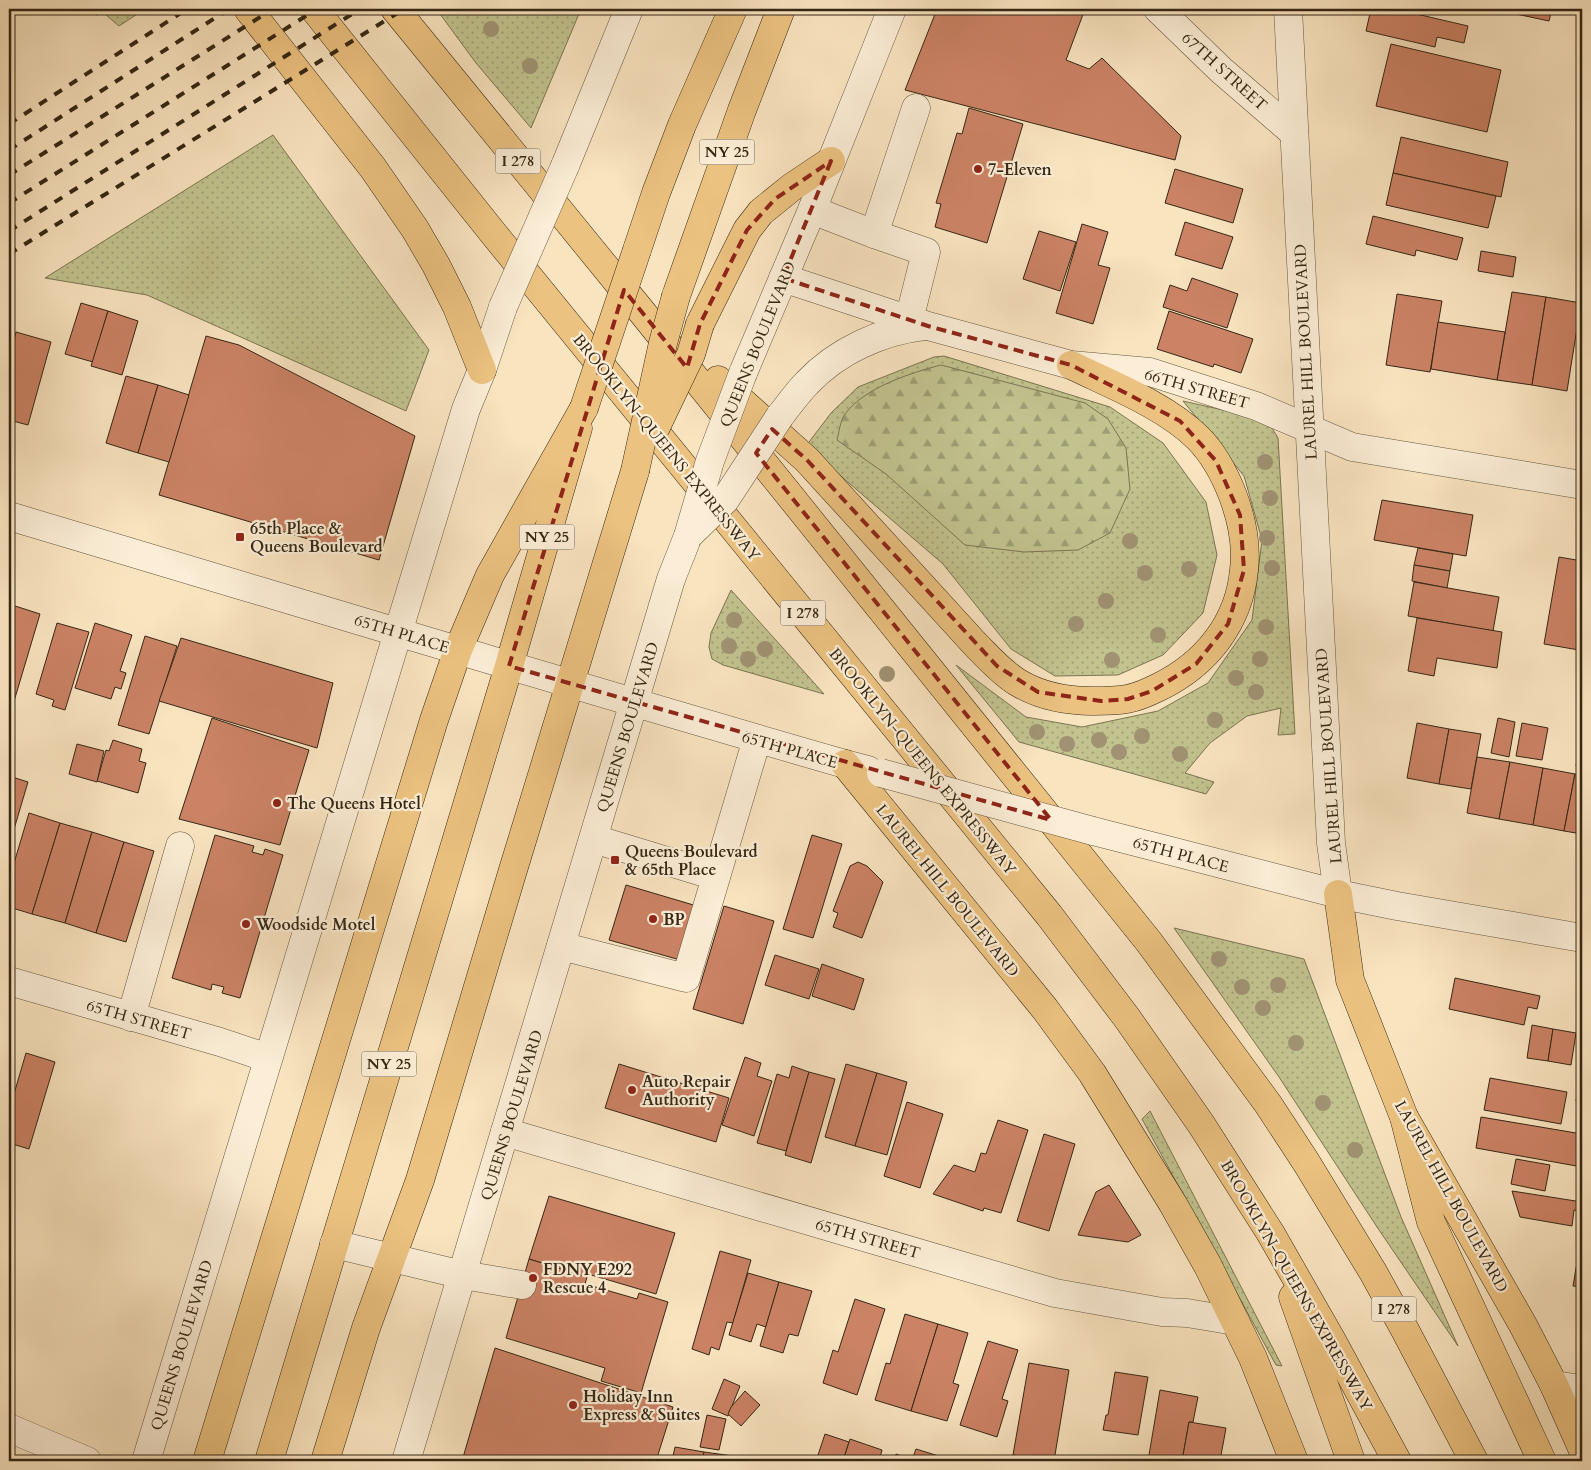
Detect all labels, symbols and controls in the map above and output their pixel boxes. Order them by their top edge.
street label: 67TH STREET [1177,27,1272,116]
road number: NY 25 [700,140,754,164]
road number: I 278 [496,148,540,174]
place label: 7-Eleven [988,159,1052,181]
marker: 7-Eleven [972,163,984,175]
street label: LAUREL HILL BOULEVARD [1289,243,1323,460]
street label: QUEENS BOULEVARD [715,258,801,431]
street label: BROOKLYN-QUEENS EXPRESSWAY [568,329,765,566]
street label: 66TH STREET [1142,363,1252,415]
place label: 65th Place & Queens Boulevard [250,518,383,558]
road number: NY 25 [520,524,574,550]
marker: 65th Place & Queens Boulevard [234,531,246,543]
road number: I 278 [780,600,826,626]
street label: 65TH PLACE [351,609,452,659]
street label: QUEENS BOULEVARD [592,639,664,815]
street label: BROOKLYN-QUEENS EXPRESSWAY [824,643,1021,880]
street label: LAUREL HILL BOULEVARD [1310,647,1348,864]
street label: 65TH PLACE [739,726,840,774]
place label: The Queens Hotel [287,793,421,815]
marker: The Queens Hotel [271,797,283,809]
street label: LAUREL HILL BOULEVARD [871,800,1024,982]
street label: 65TH PLACE [1130,832,1231,878]
place label: Queens Boulevard & 65th Place [625,841,758,881]
marker: Queens Boulevard & 65th Place [609,854,621,866]
place label: BP [663,909,685,931]
marker: BP [647,913,659,925]
place label: Woodside Motel [255,914,376,936]
marker: Woodside Motel [240,918,252,930]
street label: 65TH STREET [84,994,194,1046]
street label: QUEENS BOULEVARD [476,1027,548,1203]
road number: NY 25 [362,1052,416,1076]
place label: Auto Repair Authority [642,1071,731,1111]
marker: Auto Repair Authority [626,1084,638,1096]
street label: LAUREL HILL BOULEVARD [1389,1097,1513,1296]
street label: BROOKLYN-QUEENS EXPRESSWAY [1215,1156,1377,1415]
street label: 65TH STREET [813,1213,923,1265]
street label: QUEENS BOULEVARD [146,1257,218,1433]
place label: FDNY E292 Rescue 4 [543,1259,632,1299]
marker: FDNY E292 Rescue 4 [527,1272,539,1284]
road number: I 278 [1372,1296,1416,1322]
place label: Holiday Inn Express & Suites [583,1386,700,1426]
marker: Holiday Inn Express & Suites [567,1399,579,1411]

